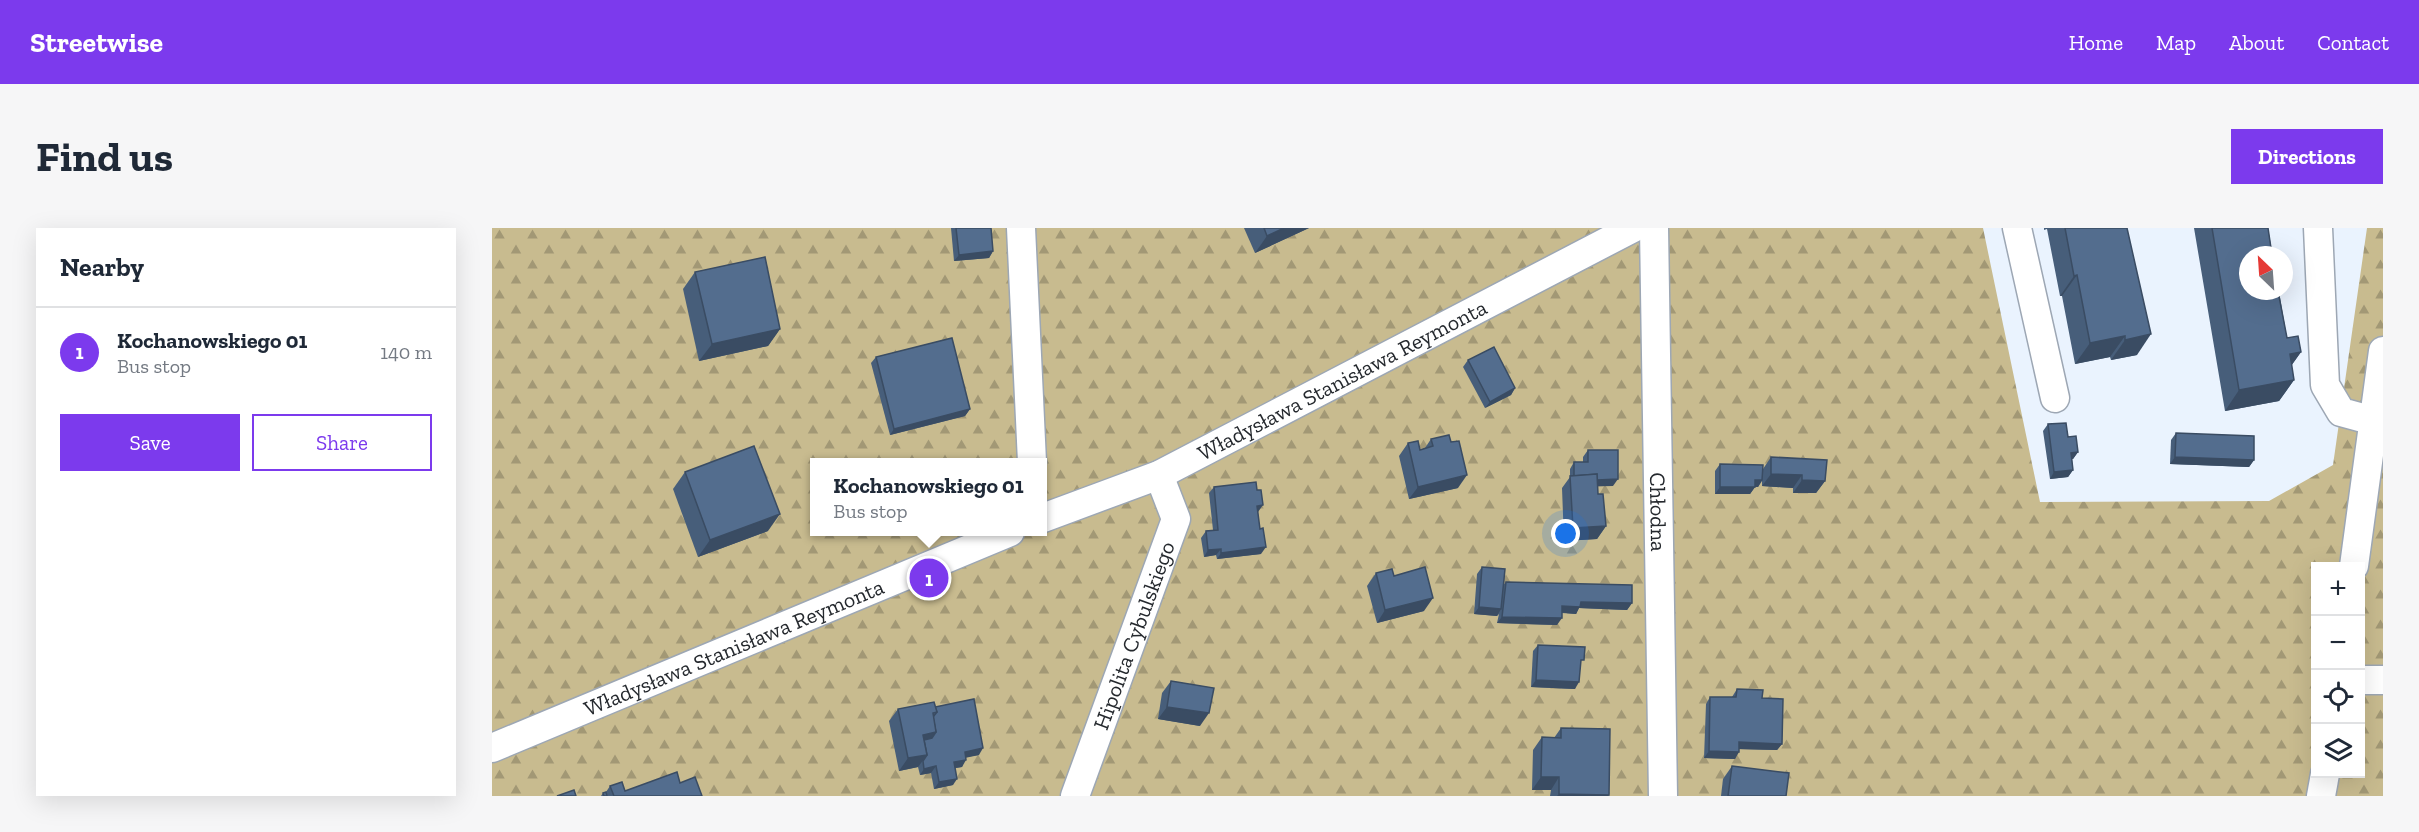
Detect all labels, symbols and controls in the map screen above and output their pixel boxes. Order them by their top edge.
text: Streetwise [30,26,163,59]
text: Home [2069,30,2123,55]
text: Map [2156,30,2196,55]
text: About [2229,30,2284,55]
text: Contact [2317,30,2389,55]
button: Directions [2231,129,2383,184]
text: Find us [36,131,173,182]
north arrow [2239,246,2293,300]
text: Nearby [60,251,144,283]
street label: Władysława Stanisława Reymonta [1193,293,1492,467]
text: Kochanowskiego 01 [117,327,307,354]
text: 1 [75,340,84,364]
text: 140 m [380,340,432,364]
text: Bus stop [117,354,191,378]
button: Save [60,414,240,471]
button: Share [252,414,432,471]
popup [810,458,1047,536]
text: Kochanowskiego 01 [833,472,1024,499]
street label: Chłodna [1644,472,1672,552]
text: Bus stop [833,499,907,523]
your location [1551,519,1580,548]
street label: Hipolita Cybulskiego [1087,538,1181,733]
pin: 1 [910,556,948,600]
map controls [2311,562,2365,778]
button: + [2311,562,2365,616]
street label: Władysława Stanisława Reymonta [580,573,888,722]
button: − [2311,616,2365,670]
button: locate [2311,670,2365,724]
button: layers [2311,724,2365,778]

